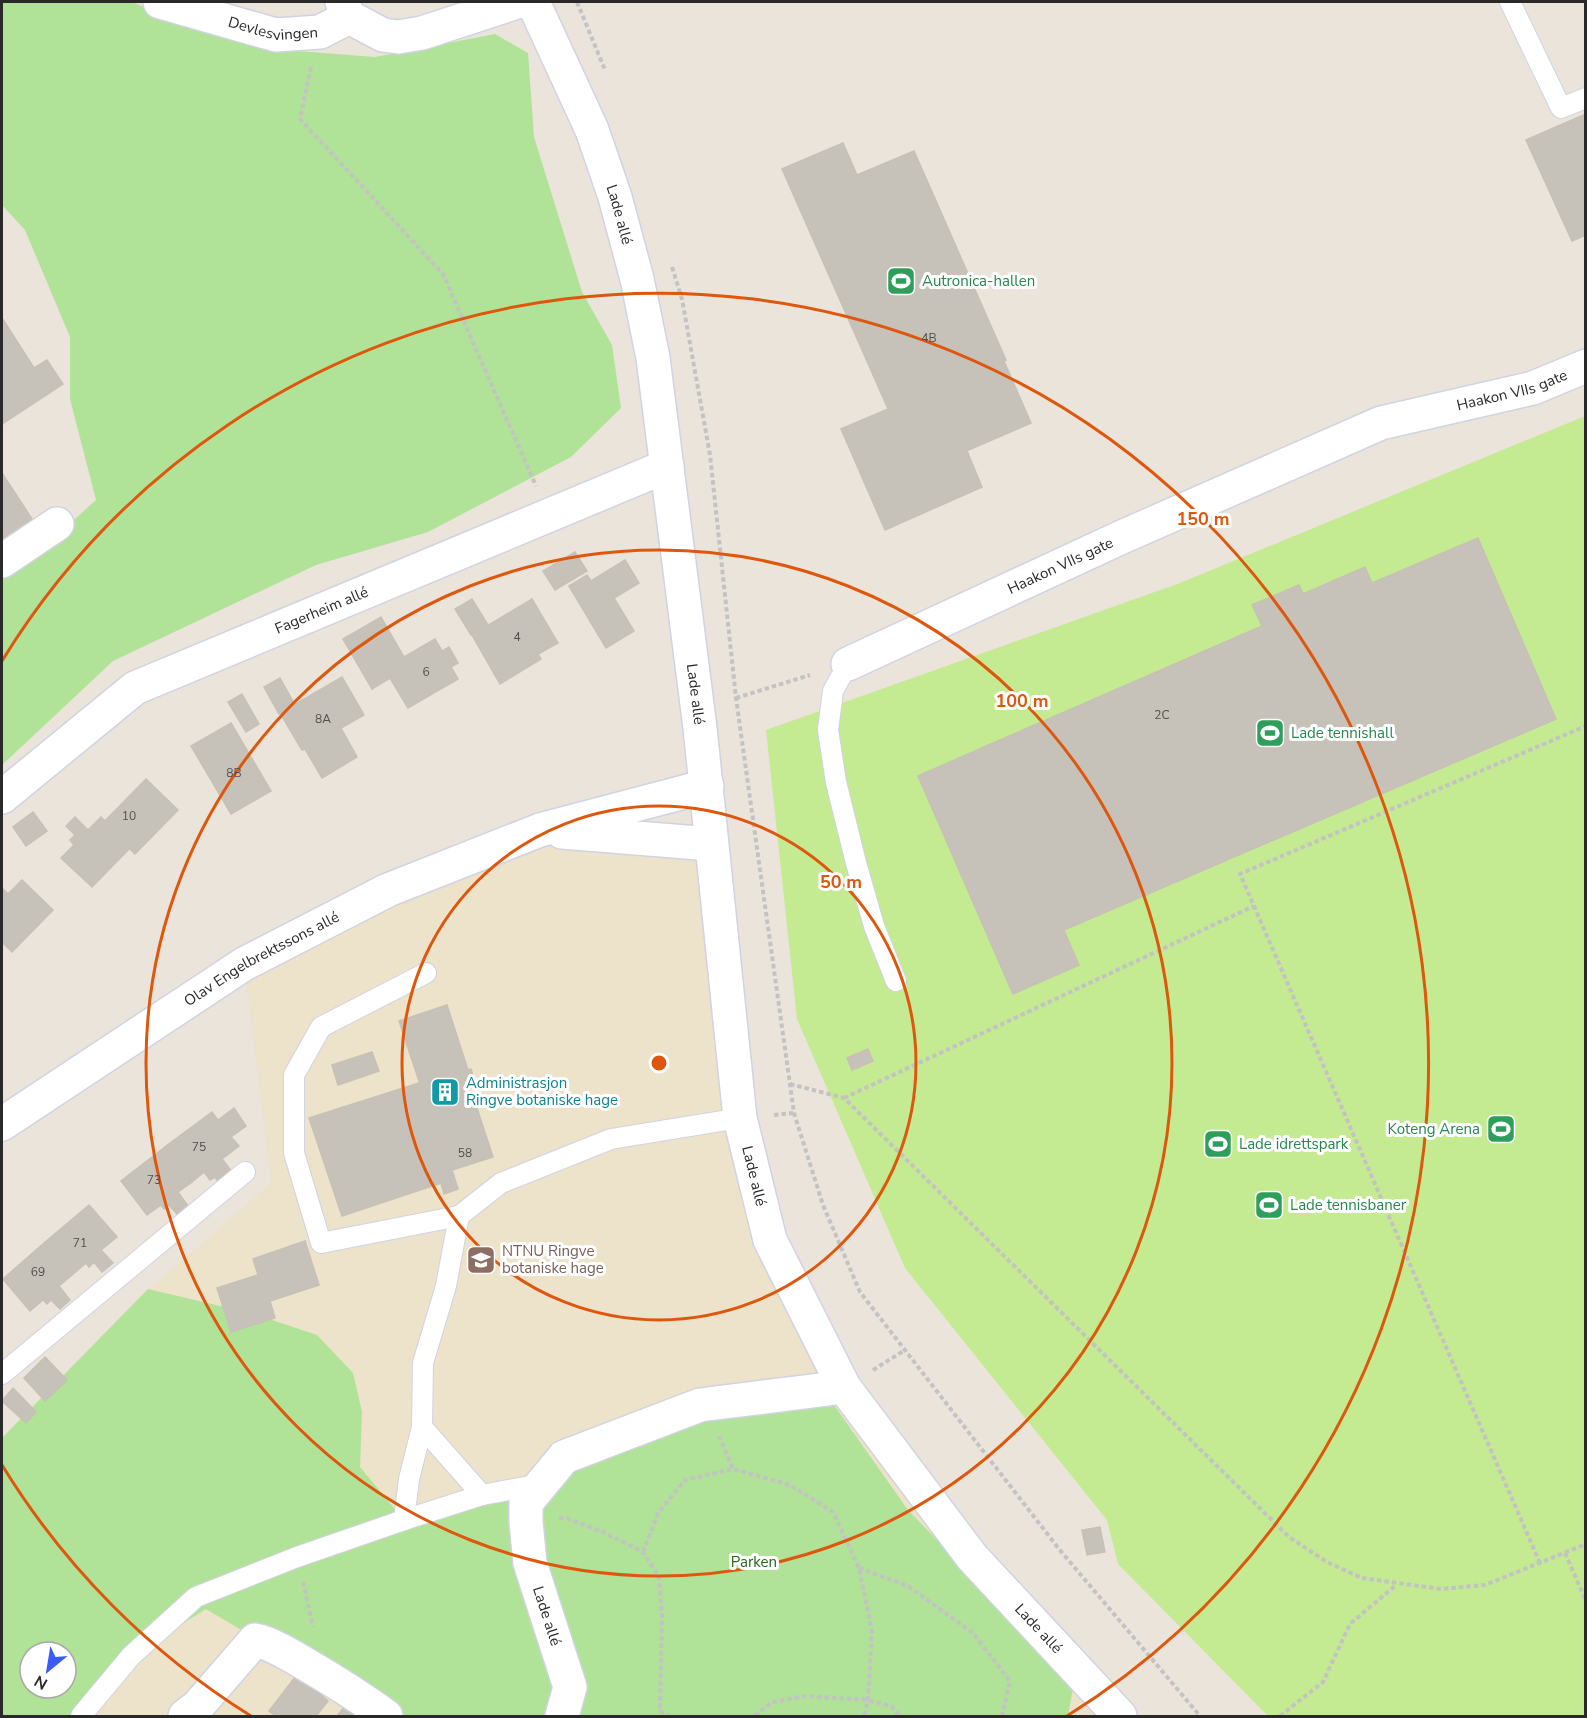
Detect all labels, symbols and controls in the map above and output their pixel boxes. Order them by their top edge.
street label: Devlesvingen [226,12,319,45]
street label: Lade allé [601,182,637,247]
sports icon: Autronica-hallen [885,265,917,297]
place label: Autronica-hallen [922,271,1035,291]
house number: 4B [921,330,937,346]
street label: Haakon VIIs gate [1455,365,1570,415]
text: 150 m [1176,507,1230,531]
street label: Haakon VIIs gate [1004,532,1116,599]
street label: Fagerheim allé [272,582,371,639]
house number: 4 [513,629,521,645]
street label: Lade allé [682,662,709,726]
house number: 6 [422,664,430,680]
text: 100 m [995,689,1049,713]
house number: 2C [1154,707,1170,723]
house number: 8A [315,711,331,727]
sports icon: Lade tennishall [1254,717,1286,749]
place label: Lade tennishall [1291,723,1394,743]
house number: 8B [226,765,242,781]
house number: 10 [122,808,136,824]
text: 50 m [820,870,862,894]
street label: Olav Engelbrektssons allé [180,907,343,1011]
centre of rings [649,1053,669,1073]
place label: Administrasjon Ringve botaniske hage [466,1073,618,1110]
building icon: Administrasjon Ringve botaniske hage [429,1076,461,1108]
sports icon: Koteng Arena [1485,1113,1517,1145]
place label: Koteng Arena [1388,1119,1480,1139]
sports icon: Lade idrettspark [1202,1128,1234,1160]
place label: Lade idrettspark [1239,1134,1349,1154]
house number: 75 [192,1139,206,1155]
street label: Lade allé [737,1144,771,1208]
house number: 58 [458,1145,472,1161]
house number: 73 [147,1172,161,1188]
sports icon: Lade tennisbaner [1253,1189,1285,1221]
place label: Lade tennisbaner [1290,1195,1407,1215]
house number: 71 [73,1235,87,1251]
place label: NTNU Ringve botaniske hage [502,1241,604,1278]
school or university icon: NTNU Ringve botaniske hage [465,1244,497,1276]
house number: 69 [31,1264,45,1280]
park label: Parken [731,1552,777,1572]
street label: Lade allé [528,1584,566,1648]
street label: Lade allé [1010,1599,1067,1658]
north arrow [18,1640,78,1700]
text: N [30,1670,52,1695]

